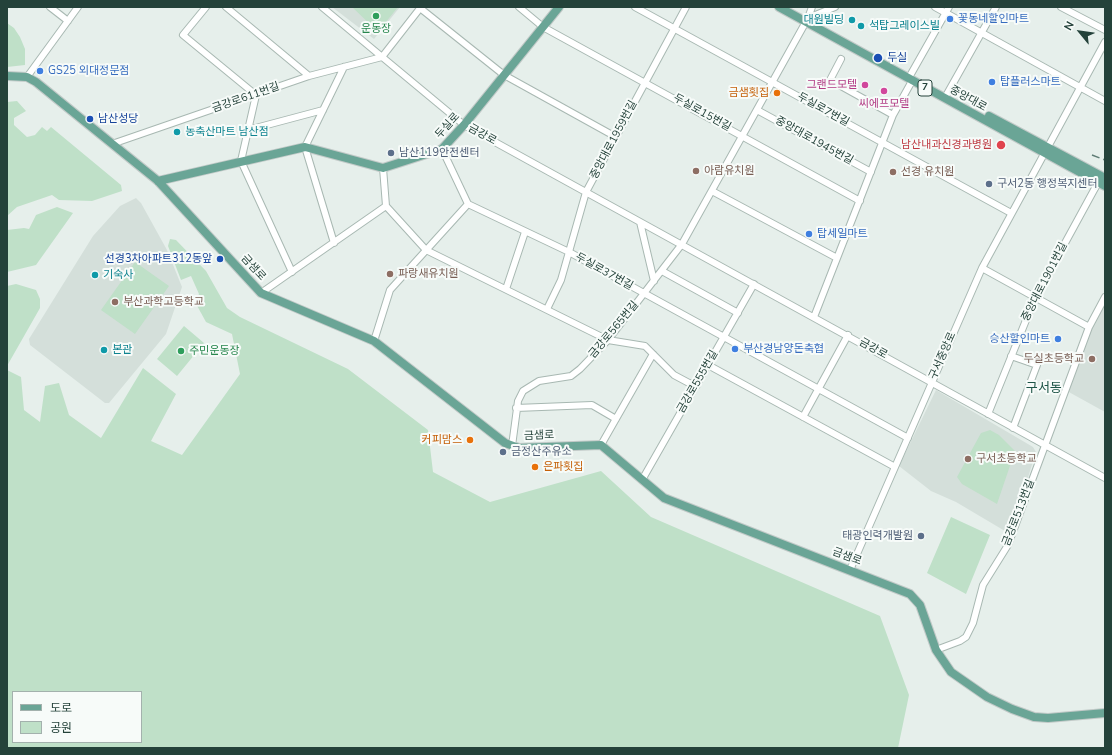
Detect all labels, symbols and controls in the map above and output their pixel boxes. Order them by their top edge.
marker: 운동장 [371,11,381,21]
place label: 꽃동네할인마트 [958,12,1029,26]
north arrow [1060,12,1100,52]
place label: 대원빌딩 [804,13,844,27]
marker: 꽃동네할인마트 [945,14,955,24]
marker: 대원빌딩 [847,15,857,25]
place label: 석탑그레이스빌 [869,19,940,33]
text: N [1061,19,1078,33]
marker: 석탑그레이스빌 [856,21,866,31]
place label: 운동장 [361,22,391,36]
place label: 두실 [887,51,907,65]
marker: 두실 [872,52,884,64]
place label: GS25 외대정문점 [48,64,129,78]
marker: GS25 외대정문점 [35,66,45,76]
place label: 탑플러스마트 [1000,75,1061,89]
marker: 탑플러스마트 [987,77,997,87]
place label: 그랜드모텔 [806,78,857,92]
street label: 금강로611번길 [211,80,281,116]
marker: 그랜드모텔 [860,80,870,90]
road number: 7 [918,80,932,96]
street label: 중앙대로 [947,83,989,115]
place label: 금샘횟집 [729,86,769,100]
marker: 씨에프모텔 [879,86,889,96]
marker: 금샘횟집 [772,88,782,98]
street label: 두실로7번길 [795,90,851,130]
street label: 두실로15번길 [671,92,733,134]
place label: 씨에프모텔 [859,97,909,111]
street label: 중앙대로1959번길 [588,98,640,182]
street label: 두실로 [433,110,463,142]
place label: 남산성당 [98,112,138,126]
marker: 남산성당 [85,114,95,124]
street label: 중앙대로1945번길 [773,114,855,168]
street label: 금강로 [466,122,498,148]
place label: 농축산마트 남산점 [185,125,269,139]
marker: 농축산마트 남산점 [172,127,182,137]
place label: 남산내과신경과병원 [901,138,992,152]
marker: 남산내과신경과병원 [995,139,1007,151]
place label: 남산119안전센터 [399,146,480,160]
marker: 남산119안전센터 [386,148,396,158]
place label: 아람유치원 [704,164,755,178]
place label: 선경 유치원 [901,165,954,179]
marker: 아람유치원 [691,166,701,176]
marker: 선경 유치원 [888,167,898,177]
place label: 구서2동 행정복지센터 [997,177,1098,191]
marker: 구서2동 행정복지센터 [984,179,994,189]
place label: 탑세일마트 [817,227,868,241]
marker: 탑세일마트 [804,229,814,239]
street label: 중앙대로1901번길 [1019,240,1071,324]
street label: 두실로37번길 [573,251,635,293]
place label: 선경3차아파트312동앞 [105,252,212,266]
street label: 금샘로 [238,252,268,284]
marker: 선경3차아파트312동앞 [215,254,225,264]
place label: 파랑새유치원 [398,267,459,281]
place label: 기숙사 [103,268,133,282]
marker: 파랑새유치원 [385,269,395,279]
marker: 기숙사 [90,270,100,280]
place label: 부산과학고등학교 [123,295,204,309]
marker: 부산과학고등학교 [110,297,120,307]
street label: 금강로565번길 [586,299,642,361]
street label: 구서중앙로 [927,330,959,382]
place label: 승산할인마트 [989,332,1050,346]
marker: 승산할인마트 [1053,334,1063,344]
street label: 금강로 [857,336,889,362]
place label: 부산경남양돈축협 [743,342,824,356]
place label: 본관 [112,343,132,357]
place label: 주민운동장 [189,344,240,358]
marker: 부산경남양돈축협 [730,344,740,354]
marker: 본관 [99,345,109,355]
marker: 주민운동장 [176,346,186,356]
street label: 금강로555번길 [675,348,721,416]
place label: 두실초등학교 [1023,352,1084,366]
marker: 두실초등학교 [1087,354,1097,364]
district label: 구서동 [1026,381,1062,397]
street label: 금샘로 [524,429,554,443]
place label: 커피맘스 [422,433,462,447]
marker: 커피맘스 [465,435,475,445]
place label: 금정산주유소 [511,445,572,459]
marker: 금정산주유소 [498,447,508,457]
place label: 구서초등학교 [976,452,1037,466]
marker: 구서초등학교 [963,454,973,464]
place label: 은파횟집 [543,460,583,474]
marker: 은파횟집 [530,462,540,472]
street label: 금강로513번길 [1000,478,1038,548]
place label: 태광인력개발원 [842,529,913,543]
marker: 태광인력개발원 [916,531,926,541]
street label: 금샘로 [830,546,864,568]
legend [12,691,142,743]
text: 도로 [50,700,72,716]
text: 공원 [50,720,72,736]

